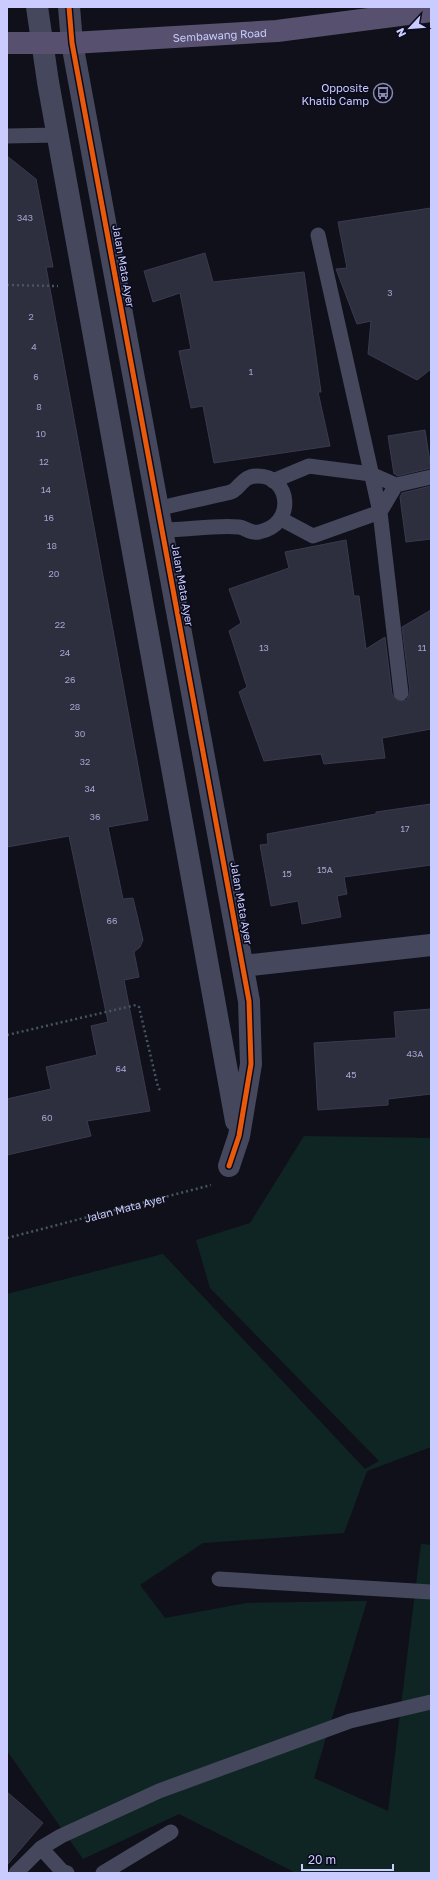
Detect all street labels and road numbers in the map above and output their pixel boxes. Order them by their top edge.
street label: Sembawang Road [172,25,267,44]
street label: Jalan Mata Ayer [110,224,138,309]
street label: Jalan Mata Ayer [169,543,197,628]
street label: Jalan Mata Ayer [228,861,256,946]
street label: Jalan Mata Ayer [83,1190,168,1224]

